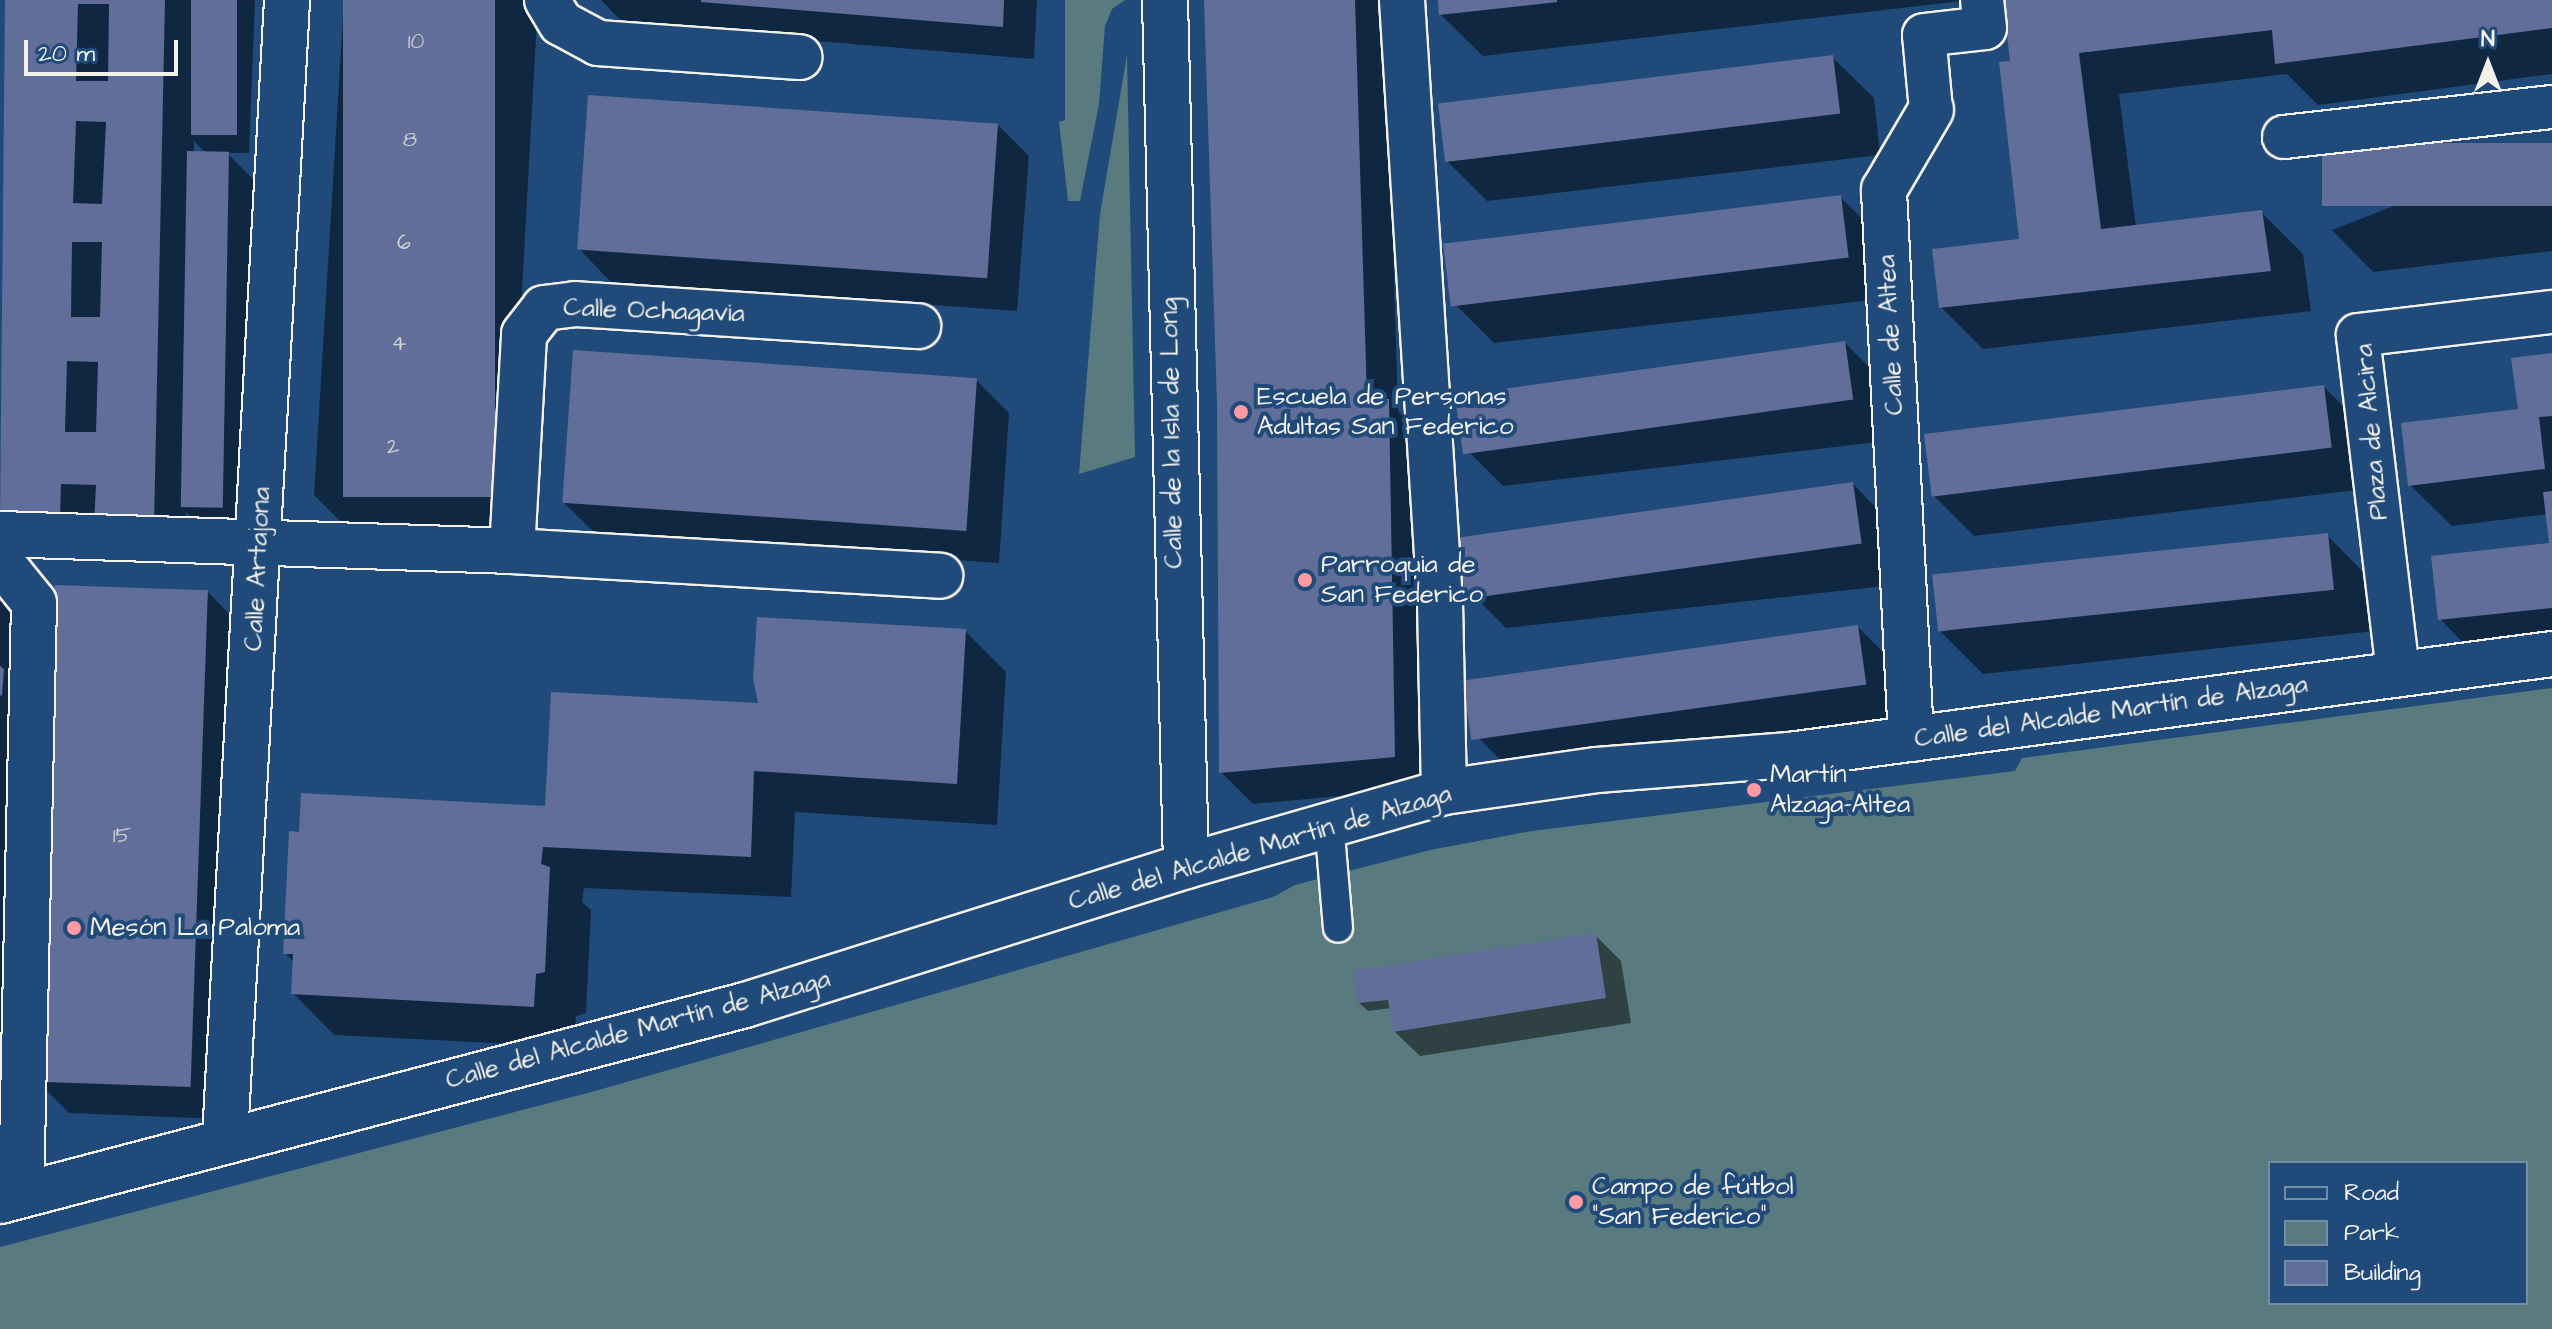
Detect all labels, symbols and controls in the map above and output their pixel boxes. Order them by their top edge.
scale bar [28,24,182,74]
north arrow [2448,24,2528,104]
text: N [2481,24,2495,55]
house number: 10 [408,29,424,55]
text: 20 m [38,37,95,71]
house number: 8 [403,127,417,153]
house number: 6 [397,230,411,256]
street label: Calle de Altea [1871,254,1911,416]
street label: Calle Ochagavia [563,292,745,330]
street label: Calle de la Isla de Long [1154,297,1190,569]
house number: 4 [392,331,406,357]
street label: Plaza de Alcira [2349,343,2395,521]
place label: Escuela de Personas Adultas San Federico [1257,381,1514,442]
marker: Escuela de Personas Adultas San Federico [1232,403,1250,421]
house number: 2 [387,434,399,460]
street label: Calle Artajona [238,486,278,652]
place label: Parroquia de San Federico [1321,549,1483,610]
marker: Parroquia de San Federico [1296,571,1314,589]
street label: Calle del Alcalde Martín de Alzaga [1912,669,2310,755]
place label: Martín Alzaga-Altea [1770,759,1910,820]
street label: Calle del Alcalde Martín de Alzaga [1065,778,1455,918]
marker: Martín Alzaga-Altea [1745,781,1763,799]
house number: 15 [113,823,131,849]
place label: Mesón La Paloma [90,912,300,944]
marker: Mesón La Paloma [65,919,83,937]
street label: Calle del Alcalde Martín de Alzaga [442,964,834,1096]
legend [2268,1161,2528,1305]
place label: Campo de fútbol "San Federico" [1592,1171,1794,1232]
text: Road [2344,1176,2399,1210]
marker: Campo de fútbol "San Federico" [1567,1193,1585,1211]
text: Park [2344,1216,2400,1250]
text: Building [2344,1256,2421,1290]

